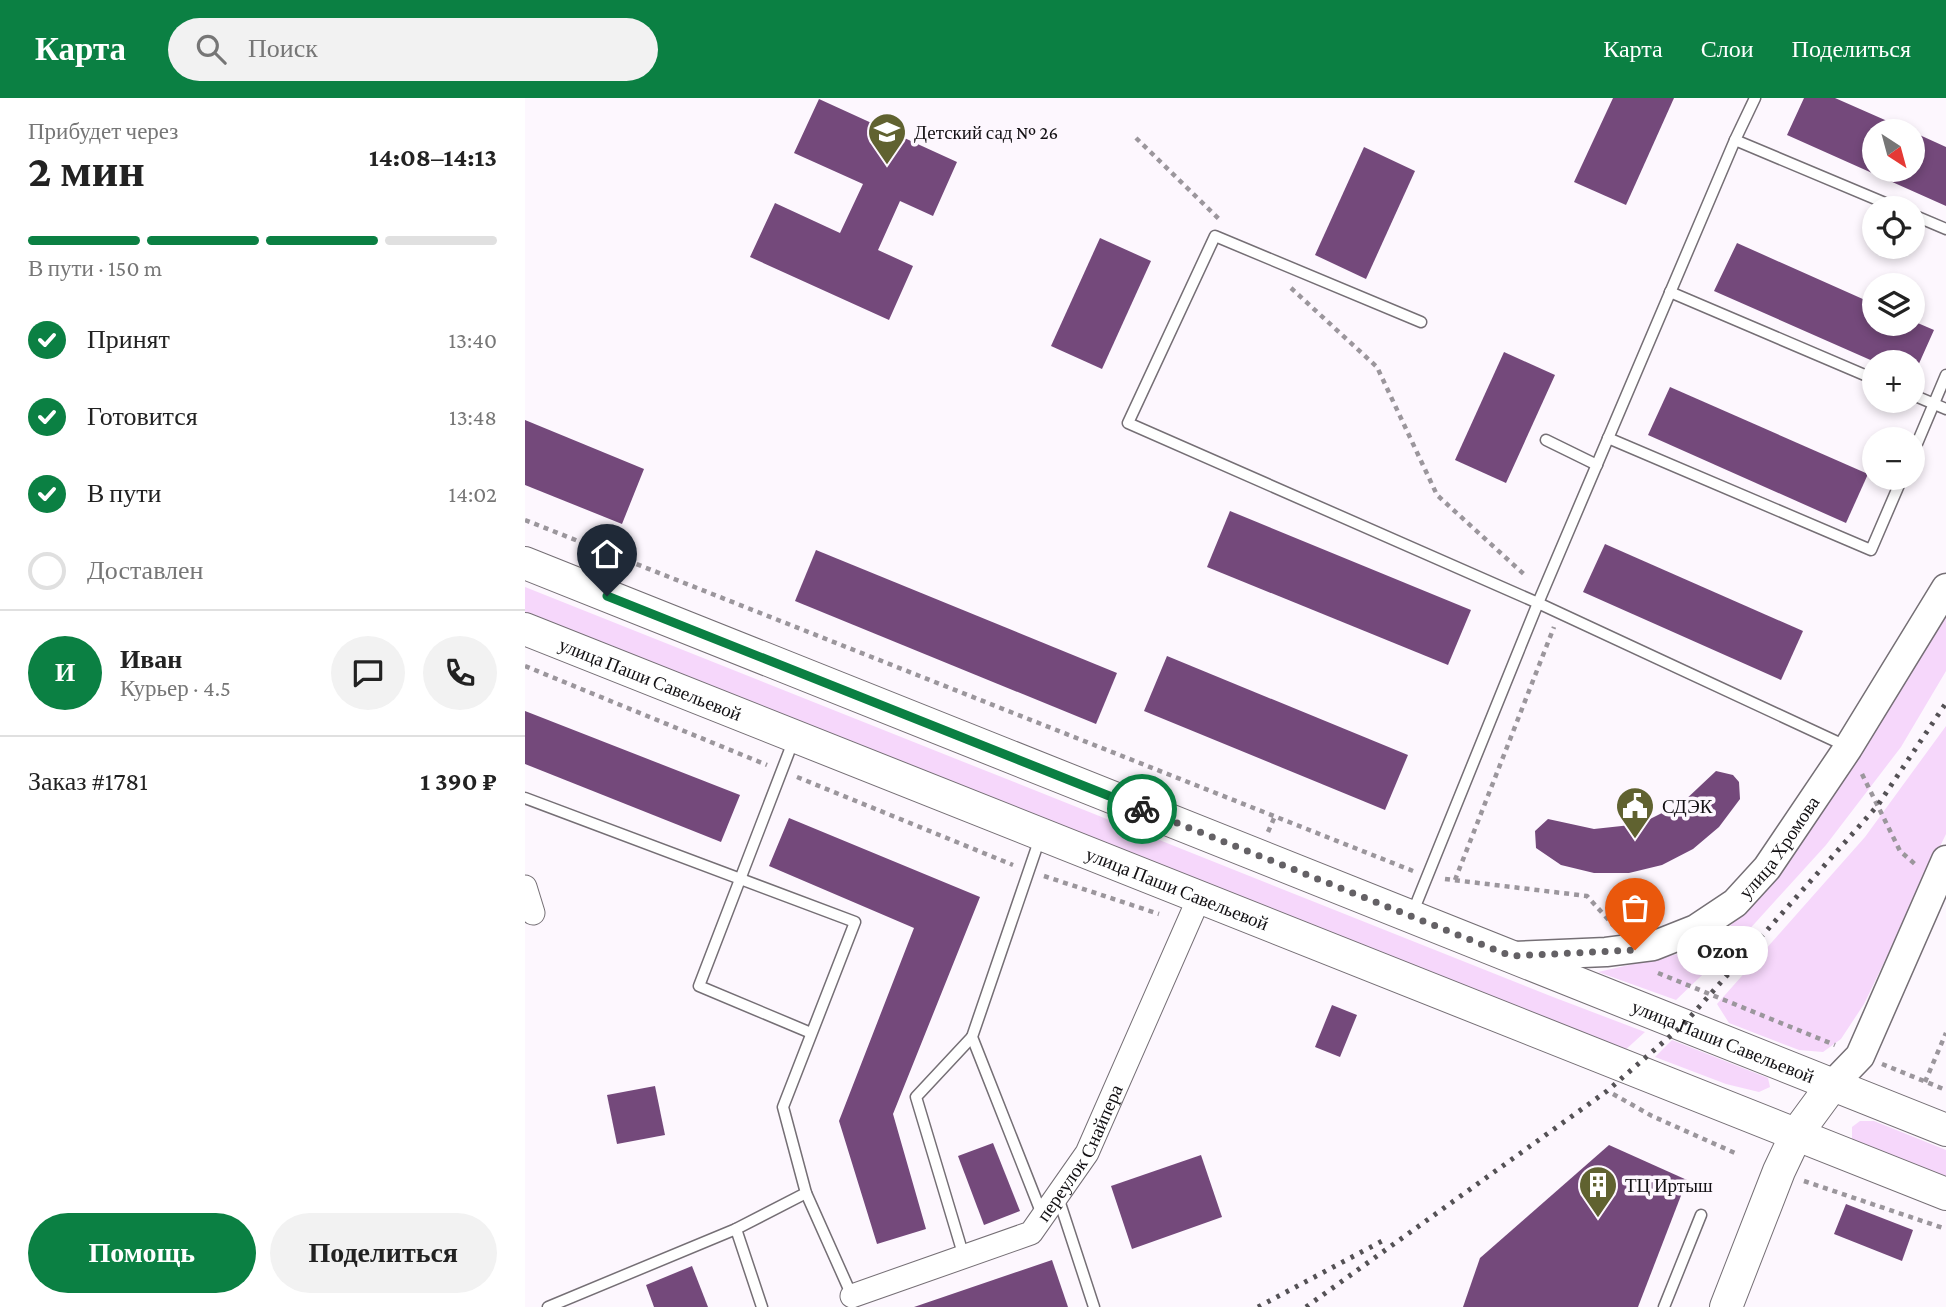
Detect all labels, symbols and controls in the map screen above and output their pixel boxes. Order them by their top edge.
search box [168,18,658,81]
text: Карта [35,30,126,67]
icon: search [192,30,230,68]
text: Поиск [248,34,318,63]
text: Карта [1603,35,1663,62]
text: Слои [1701,35,1754,62]
text: Поделиться [1792,35,1911,62]
school or university icon: Детский сад № 26 [866,111,908,166]
text: Прибудет через [28,118,178,144]
north arrow [1862,119,1925,182]
map controls [1862,119,1925,490]
place label: Детский сад № 26 [914,122,1058,143]
text: 14:08–14:13 [369,143,497,172]
text: 2 мин [28,145,145,196]
button: locate [1862,196,1925,259]
text: В пути · 150 m [28,255,162,281]
button: layers [1862,273,1925,336]
icon: check [28,321,66,359]
text: Принят [87,325,170,354]
text: 13:40 [448,327,497,353]
button: + [1862,350,1925,413]
icon: check [28,398,66,436]
text: Готовится [87,402,198,431]
text: 13:48 [449,404,497,430]
button: − [1862,427,1925,490]
icon: check [28,475,66,513]
text: В пути [87,479,161,508]
text: 14:02 [449,481,497,507]
pin [577,524,637,596]
icon: home [588,535,626,573]
text: Доставлен [87,556,204,585]
street label: улица Паши Савельевой [556,634,745,725]
button: chat [331,636,405,710]
button: phone [423,636,497,710]
text: Иван [120,645,182,674]
text: И [55,658,75,687]
text: Курьер · 4.5 [120,675,231,701]
text: Заказ #1781 [28,767,148,796]
text: 1 390 ₽ [420,767,497,796]
courier [1107,774,1177,844]
public building icon: СДЭК [1614,785,1656,840]
icon: bike [1123,790,1161,828]
street label: улица Хромова [1735,792,1824,903]
place label: СДЭК [1662,796,1713,817]
street label: улица Паши Савельевой [1083,843,1271,935]
pin [1605,878,1665,950]
icon: bag [1616,889,1654,927]
callout: Ozon [1677,926,1768,974]
text: Ozon [1697,937,1748,963]
street label: улица Паши Савельевой [1629,996,1817,1087]
street label: переулок Снайпера [1033,1081,1127,1225]
building icon: ТЦ Иртыш [1577,1164,1619,1219]
place label: ТЦ Иртыш [1625,1175,1713,1196]
button: Помощь [28,1213,256,1293]
button: Поделиться [270,1213,497,1293]

